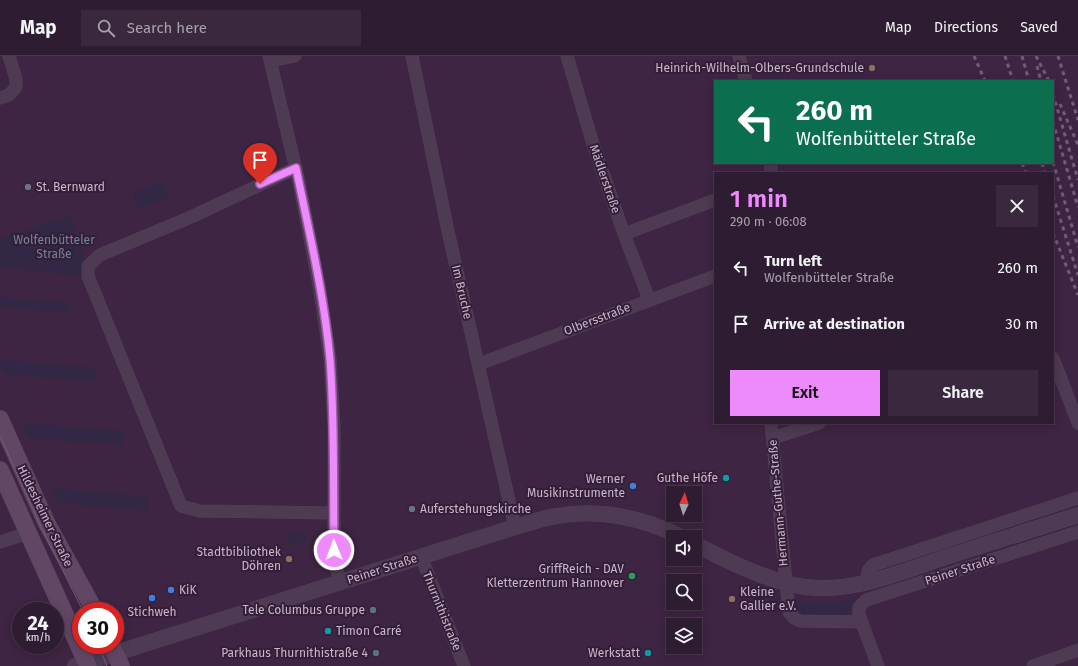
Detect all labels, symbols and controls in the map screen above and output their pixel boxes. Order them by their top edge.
search box [81,10,361,46]
text: Map [20,16,57,39]
icon: search [95,17,117,39]
text: Search here [127,19,207,37]
text: Map [885,19,912,36]
text: Directions [934,19,998,36]
text: Saved [1020,19,1058,36]
place label: Heinrich-Wilhelm-Olbers-Grundschule [655,61,864,75]
marker: Heinrich-Wilhelm-Olbers-Grundschule [867,63,877,73]
text: 260 m [796,94,873,127]
icon: left [730,96,782,148]
text: Wolfenbütteler Straße [796,128,976,150]
pin [243,143,277,184]
street label: Mädlerstraße [587,143,623,215]
icon: arrive [249,149,271,171]
place label: St. Bernward [36,180,105,194]
marker: St. Bernward [23,182,33,192]
text: 1 min [730,185,788,213]
button: close [996,185,1038,227]
text: 290 m · 06:08 [730,214,807,229]
park label: Wolfenbütteler Straße [13,233,95,261]
text: Turn left [764,252,822,270]
icon: left [730,257,752,279]
text: 260 m [997,259,1038,277]
street label: Im Bruche [449,264,475,320]
text: Wolfenbütteler Straße [764,270,894,285]
street label: Olbersstraße [562,300,632,338]
icon: arrive [730,313,752,335]
text: Arrive at destination [764,315,905,333]
text: 30 m [1005,315,1038,333]
button: Exit [730,370,880,416]
button: Share [888,370,1038,416]
street label: Hermann-Guthe-Straße [765,439,791,567]
street label: Hildesheimer Straße [14,463,76,569]
place label: Guthe Höfe [657,471,718,485]
place label: Werner Musikinstrumente [527,472,625,500]
marker: Guthe Höfe [721,473,731,483]
marker: Werner Musikinstrumente [628,481,638,491]
north arrow [666,486,702,522]
map controls [666,486,702,654]
place label: Auferstehungskirche [420,502,531,516]
marker: Auferstehungskirche [407,504,417,514]
position arrow [313,529,355,571]
button: sound [666,530,702,566]
place label: Stadtbibliothek Döhren [197,545,282,573]
street label: Peiner Straße [345,551,419,587]
street label: Peiner Straße [923,552,997,588]
marker: Stadtbibliothek Döhren [284,554,294,564]
place label: GriffReich - DAV Kletterzentrum Hannover [487,562,624,590]
street label: Thurnithistraße [420,569,464,653]
marker: GriffReich - DAV Kletterzentrum Hannover [627,571,637,581]
button: search [666,574,702,610]
place label: KiK [179,583,197,597]
marker: KiK [166,585,176,595]
place label: Kleine Gallier e.V. [740,585,797,613]
marker: Stichweh [147,593,157,603]
marker: Kleine Gallier e.V. [727,594,737,604]
speed limit sign: 30 [72,602,124,654]
place label: Tele Columbus Gruppe [243,603,365,617]
place label: Stichweh [127,605,177,619]
marker: Tele Columbus Gruppe [368,605,378,615]
text: 24 [27,611,49,635]
button: layers [666,618,702,654]
place label: Timon Carré [336,624,402,638]
marker: Timon Carré [323,626,333,636]
text: km/h [26,632,50,644]
place label: Parkhaus Thurnithistraße 4 [221,646,369,660]
place label: Werkstatt [588,646,641,660]
marker: Parkhaus Thurnithistraße 4 [371,648,381,658]
marker: Werkstatt [643,648,653,658]

